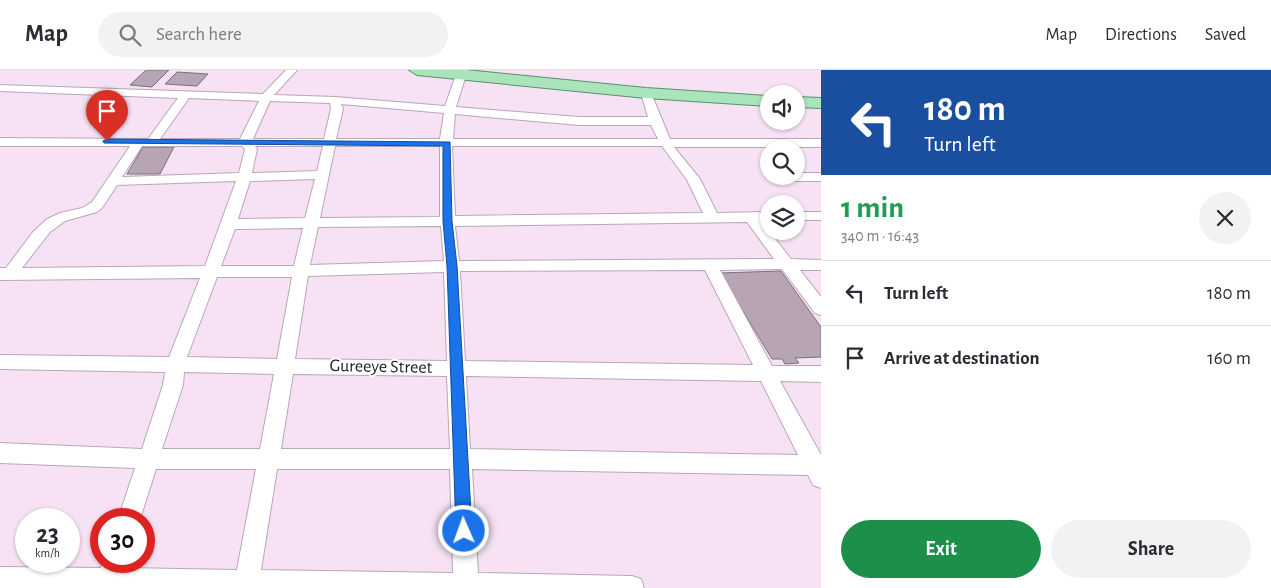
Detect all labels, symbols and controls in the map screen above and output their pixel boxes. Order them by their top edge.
search box [98,12,448,57]
icon: search [116,21,144,49]
text: Map [25,22,68,46]
text: Search here [156,25,242,44]
text: Map [1046,26,1077,44]
text: Directions [1105,26,1177,44]
text: Saved [1205,26,1246,44]
map controls [760,85,805,240]
button: sound [760,85,805,130]
pin [86,90,128,141]
icon: left [841,90,906,155]
text: 180 m [924,92,1006,127]
icon: arrive [93,97,121,125]
text: Turn left [924,133,996,155]
button: search [760,140,805,185]
button: close [1199,192,1251,244]
text: 1 min [841,193,904,223]
button: layers [760,195,805,240]
text: 340 m · 16:43 [841,228,919,244]
icon: left [841,279,869,307]
text: Turn left [884,284,948,303]
text: 180 m [1207,284,1251,303]
icon: arrive [841,344,869,372]
text: Arrive at destination [884,349,1040,368]
text: 160 m [1207,349,1251,368]
street label: Gureeye Street [329,357,433,377]
position arrow [437,504,489,556]
speed limit sign: 30 [90,508,155,573]
button: Exit [841,520,1041,578]
button: Share [1051,520,1251,578]
text: 23 [36,522,59,547]
text: km/h [35,547,60,559]

